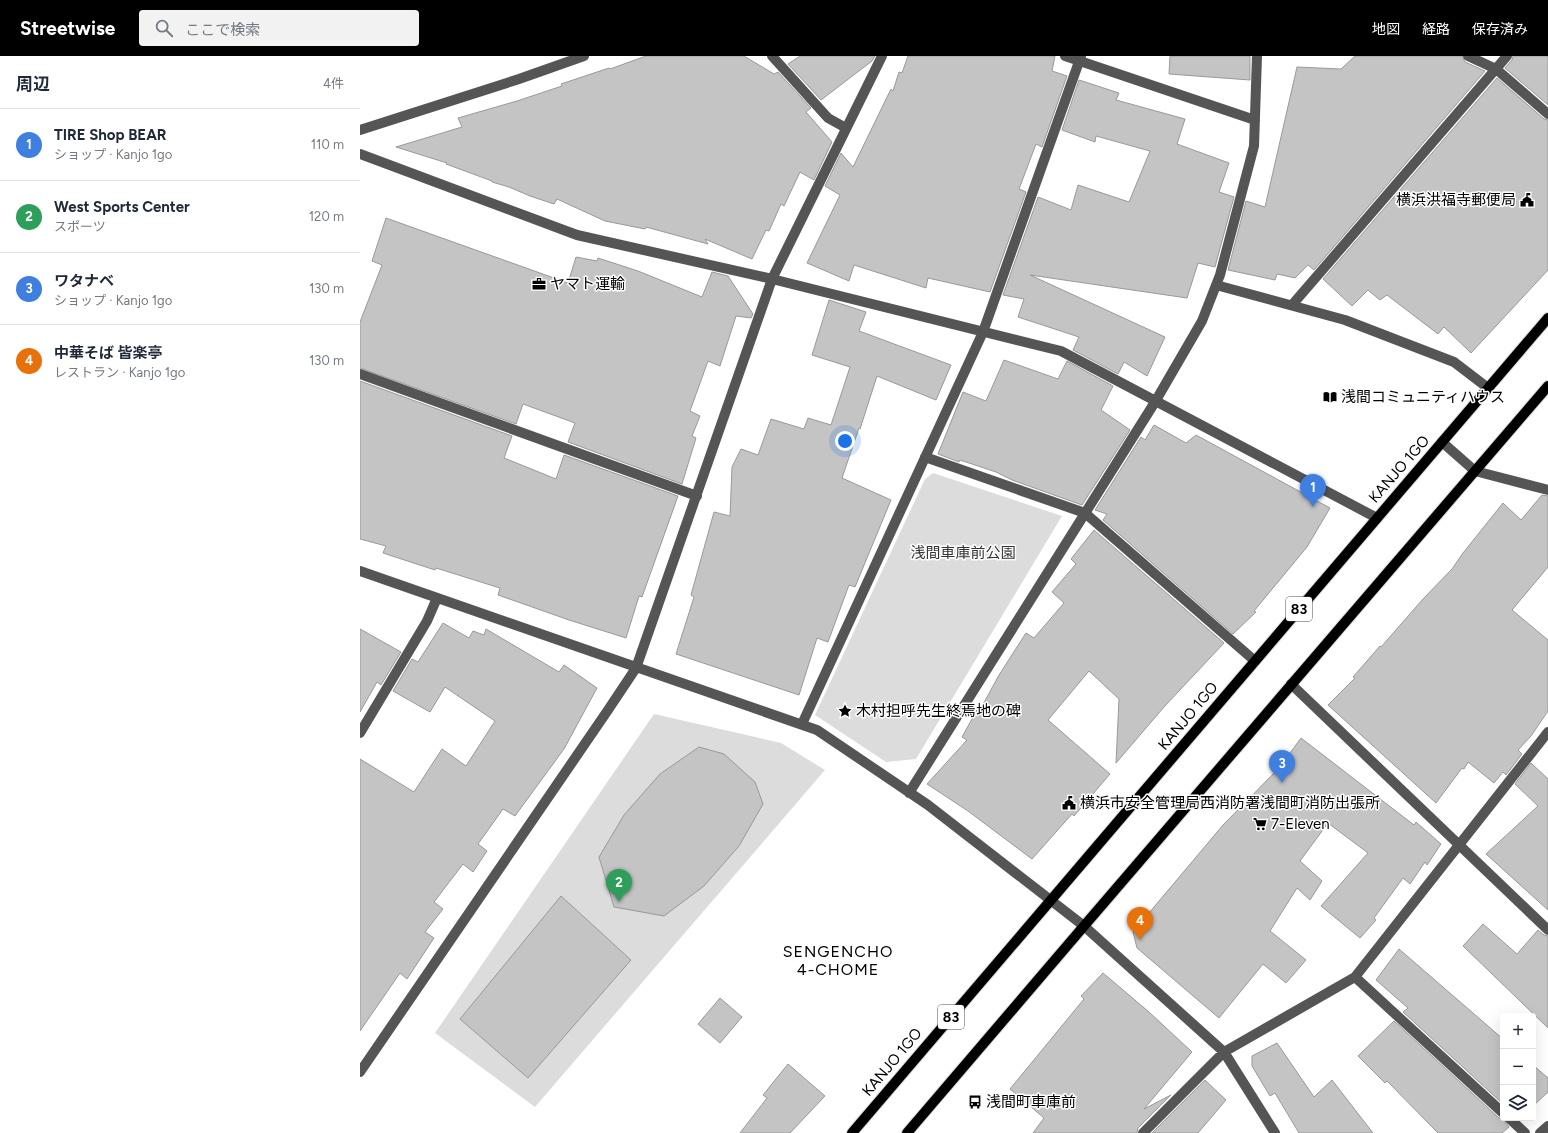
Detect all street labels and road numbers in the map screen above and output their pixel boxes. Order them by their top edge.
street label: KANJO 1GO [1365,432,1433,506]
road number: 83 [1286,597,1312,621]
street label: KANJO 1GO [1154,678,1222,754]
road number: 83 [938,1005,964,1029]
street label: KANJO 1GO [858,1024,926,1100]

